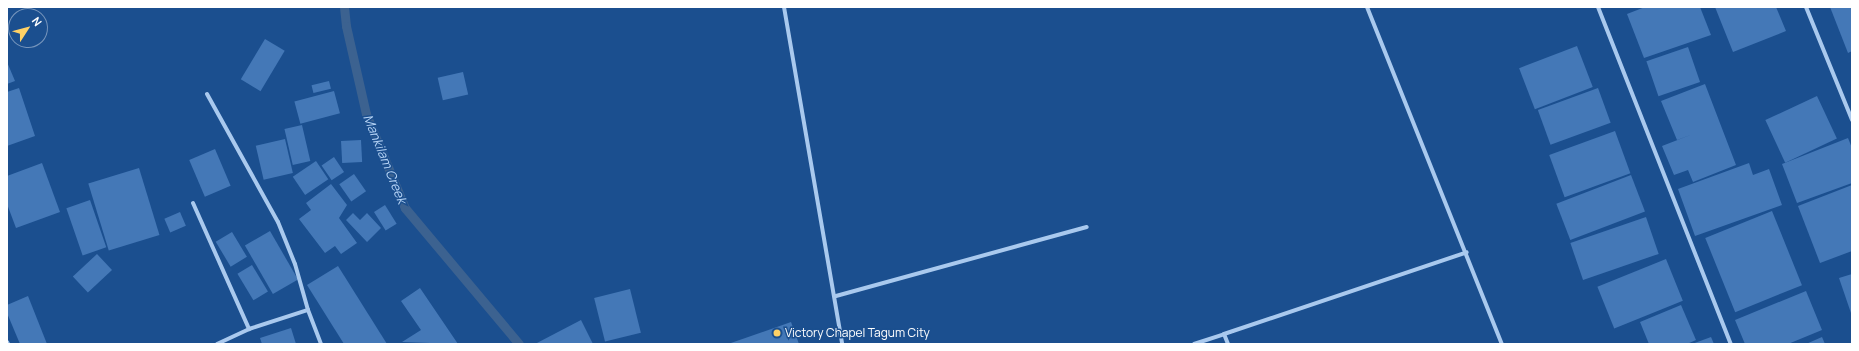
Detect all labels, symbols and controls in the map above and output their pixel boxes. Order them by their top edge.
north arrow [8,8,48,48]
text: N [29,14,46,29]
water label: Mankilam Creek [360,112,410,206]
place label: Victory Chapel Tagum City [785,326,930,340]
marker: Victory Chapel Tagum City [772,328,782,338]

